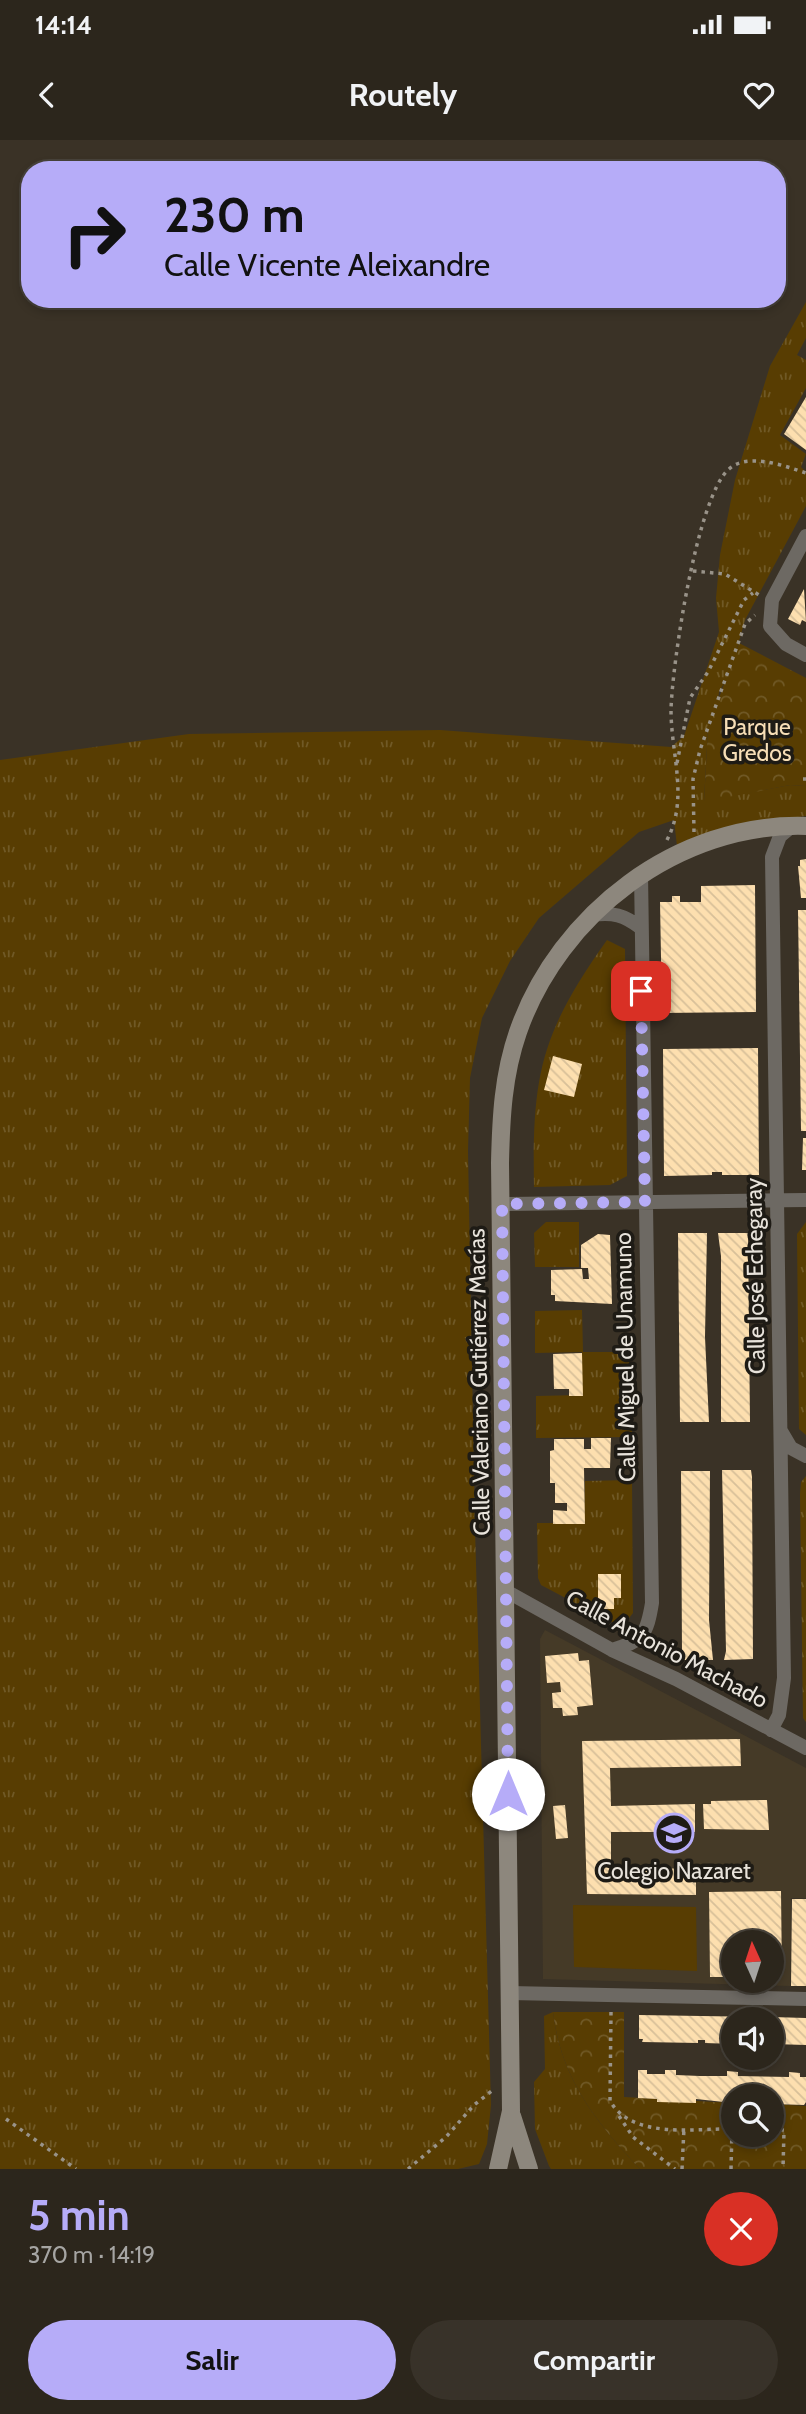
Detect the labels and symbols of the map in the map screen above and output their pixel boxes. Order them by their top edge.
park label: Parque Gredos [723,713,792,767]
pin [611,961,671,1021]
street label: Calle José Echegaray [739,1177,771,1374]
street label: Calle Valeriano Gutiérrez Macías [462,1228,496,1536]
street label: Calle Miguel de Unamuno [609,1232,641,1482]
street label: Calle Antonio Machado [561,1584,773,1714]
position arrow [471,1757,545,1831]
school or university icon: Colegio Nazaret [653,1812,695,1854]
place label: Colegio Nazaret [597,1857,751,1885]
north arrow [721,1930,784,1993]

